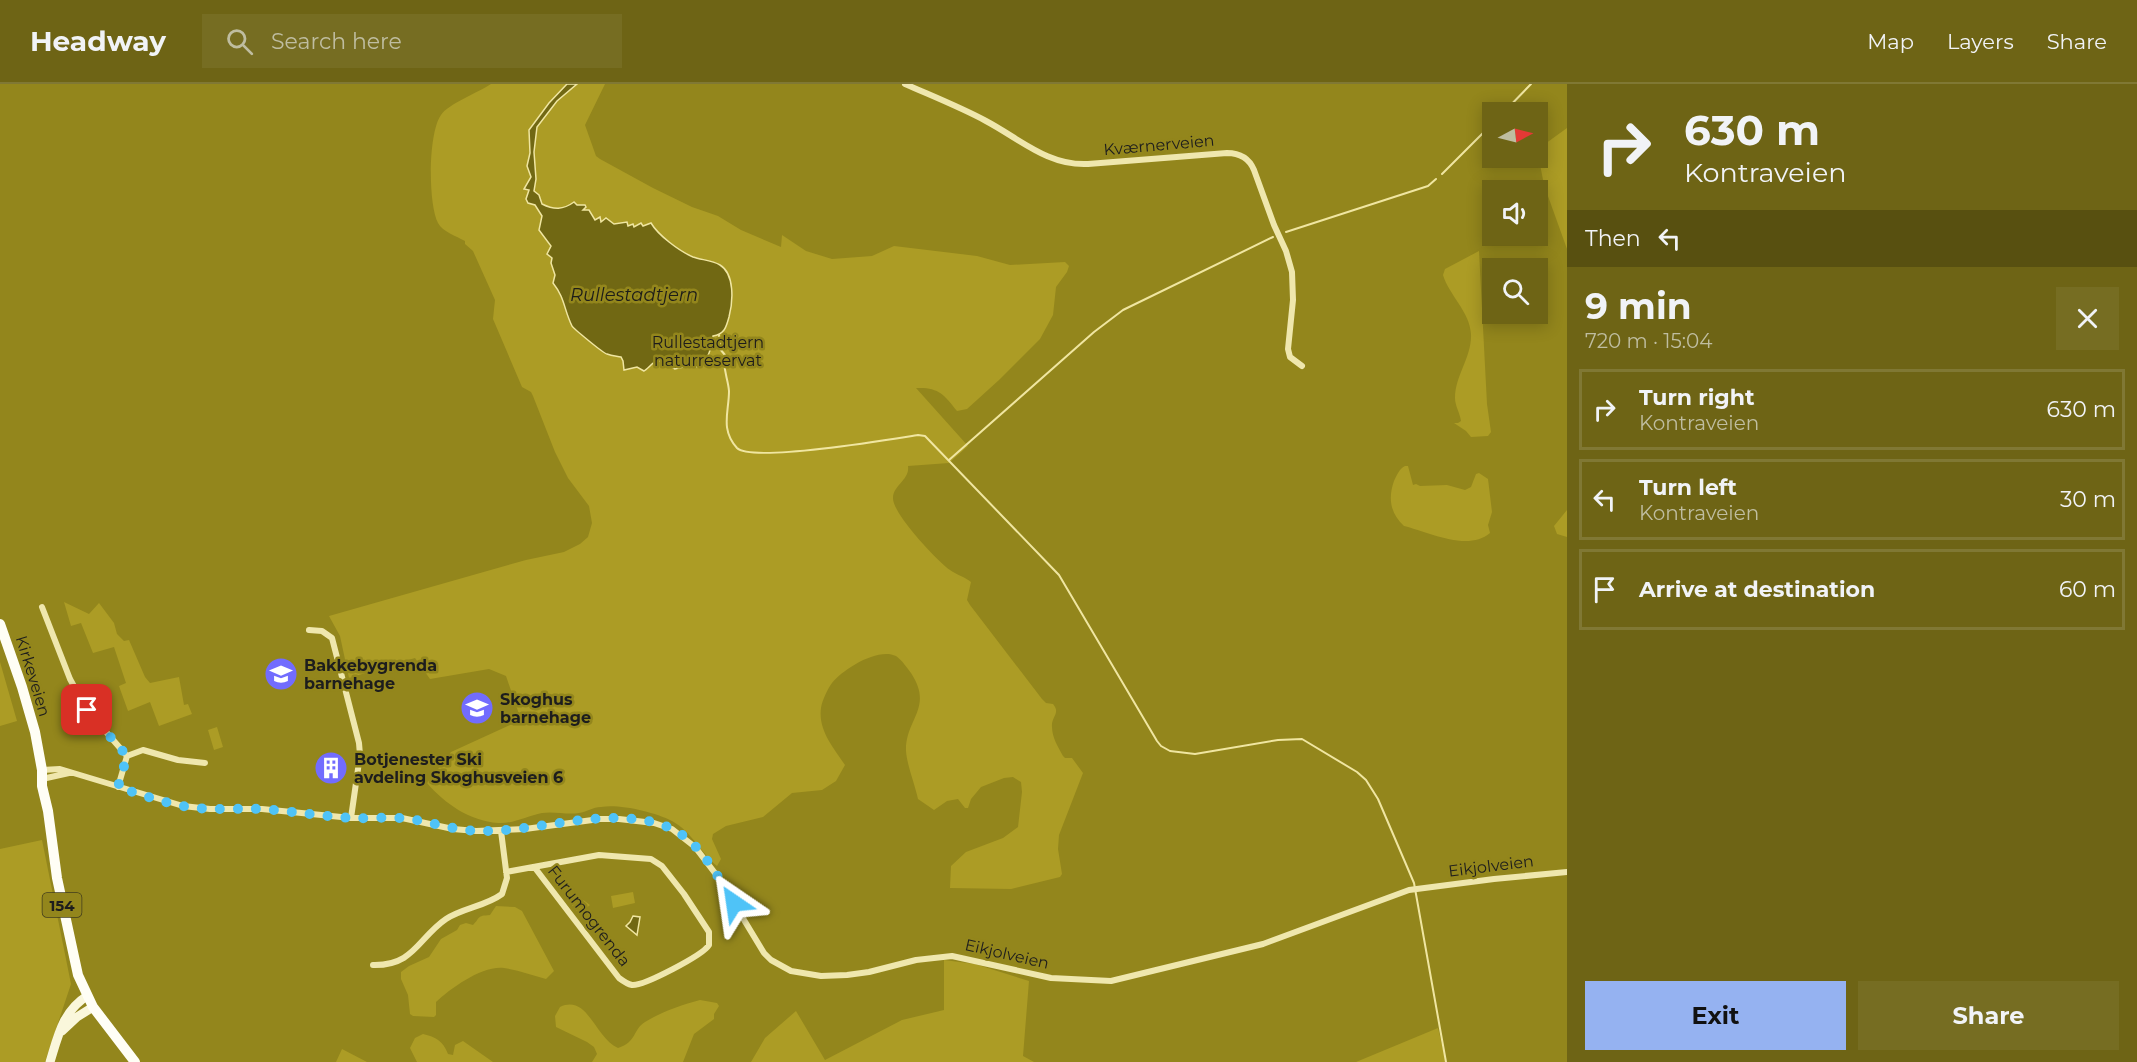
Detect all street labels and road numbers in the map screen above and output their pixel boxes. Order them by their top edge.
street label: Kværnerveien [1103,131,1215,159]
street label: Kirkeveien [12,633,54,719]
street label: Eikjolveien [1447,851,1535,881]
street label: Furumogrenda [544,862,634,970]
road number: 154 [42,893,82,917]
street label: Eikjolveien [963,935,1051,973]

